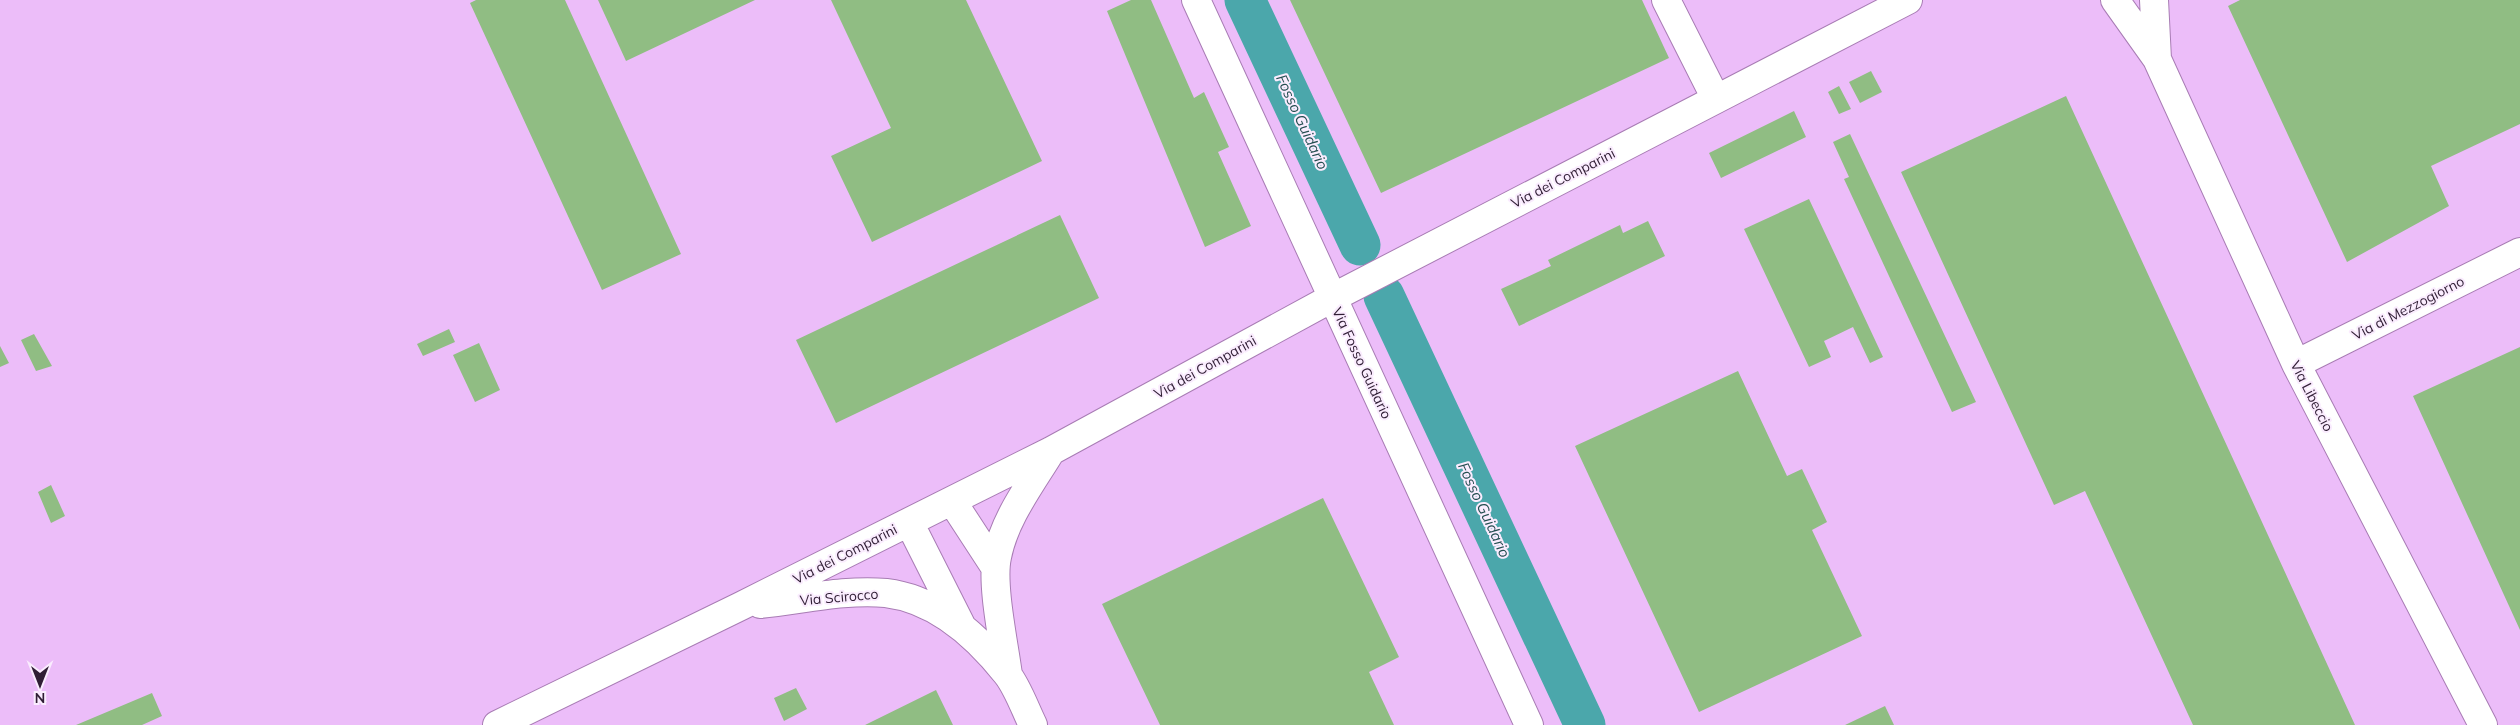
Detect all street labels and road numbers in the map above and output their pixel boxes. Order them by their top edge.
street label: Via dei Comparini [1508,144,1618,212]
street label: Via di Mezzogiorno [2349,272,2467,344]
street label: Via Fosso Guidario [1328,304,1396,422]
street label: Via dei Comparini [1151,331,1259,403]
street label: Via Libeccio [2286,358,2338,434]
street label: Via dei Comparini [790,520,900,588]
street label: Via Scirocco [799,585,879,609]

